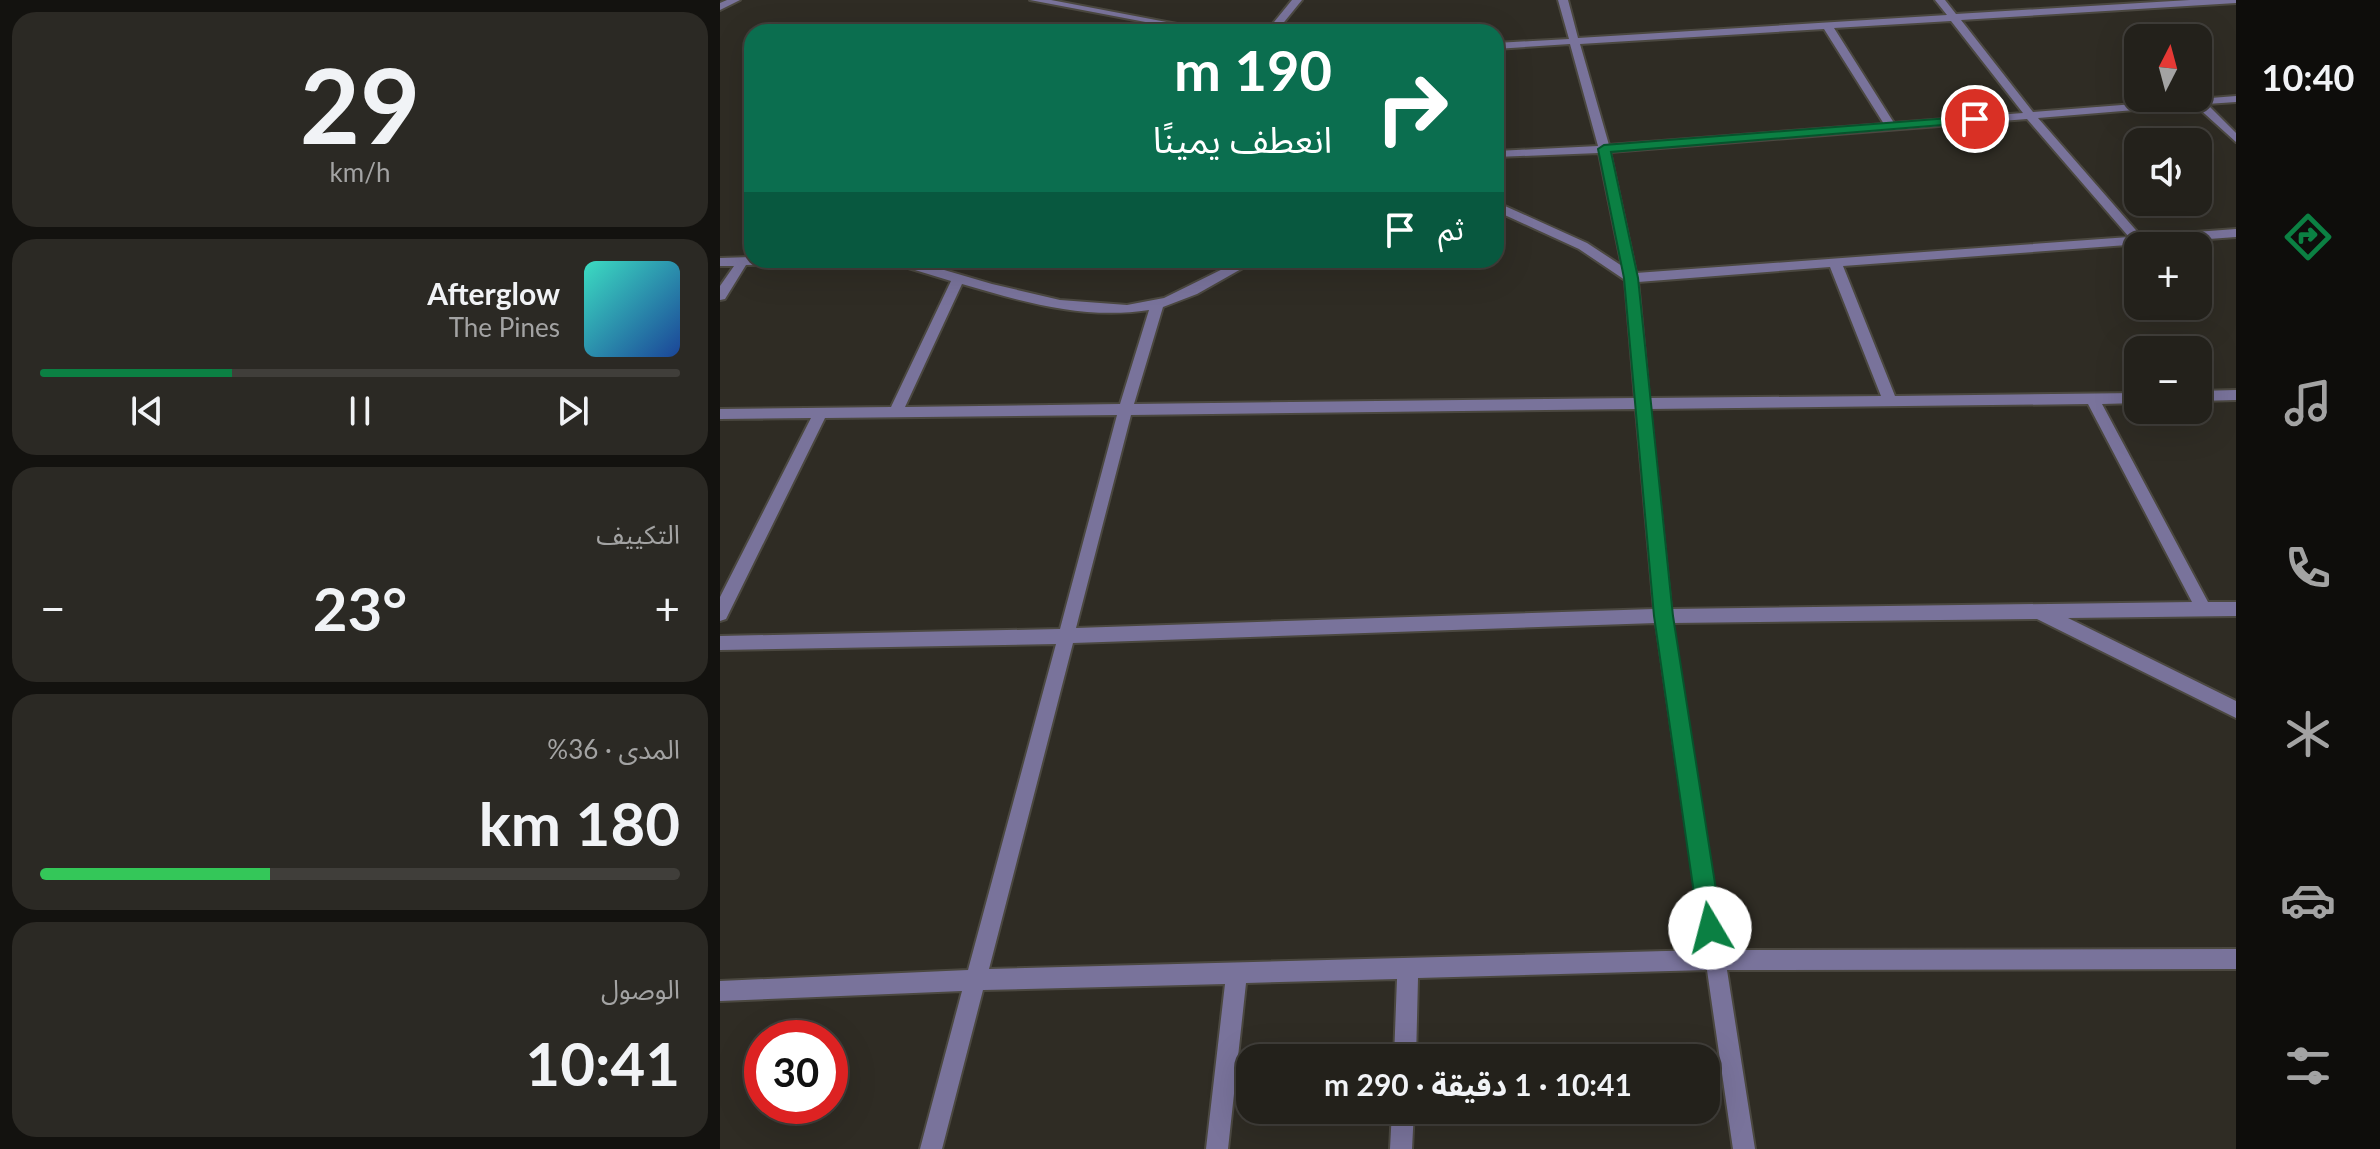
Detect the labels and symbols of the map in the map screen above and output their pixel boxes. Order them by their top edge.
north arrow [2124,24,2212,112]
pin [1941,85,2009,153]
position arrow [1668,886,1752,970]
speed limit sign: 30 [744,1020,848,1124]

